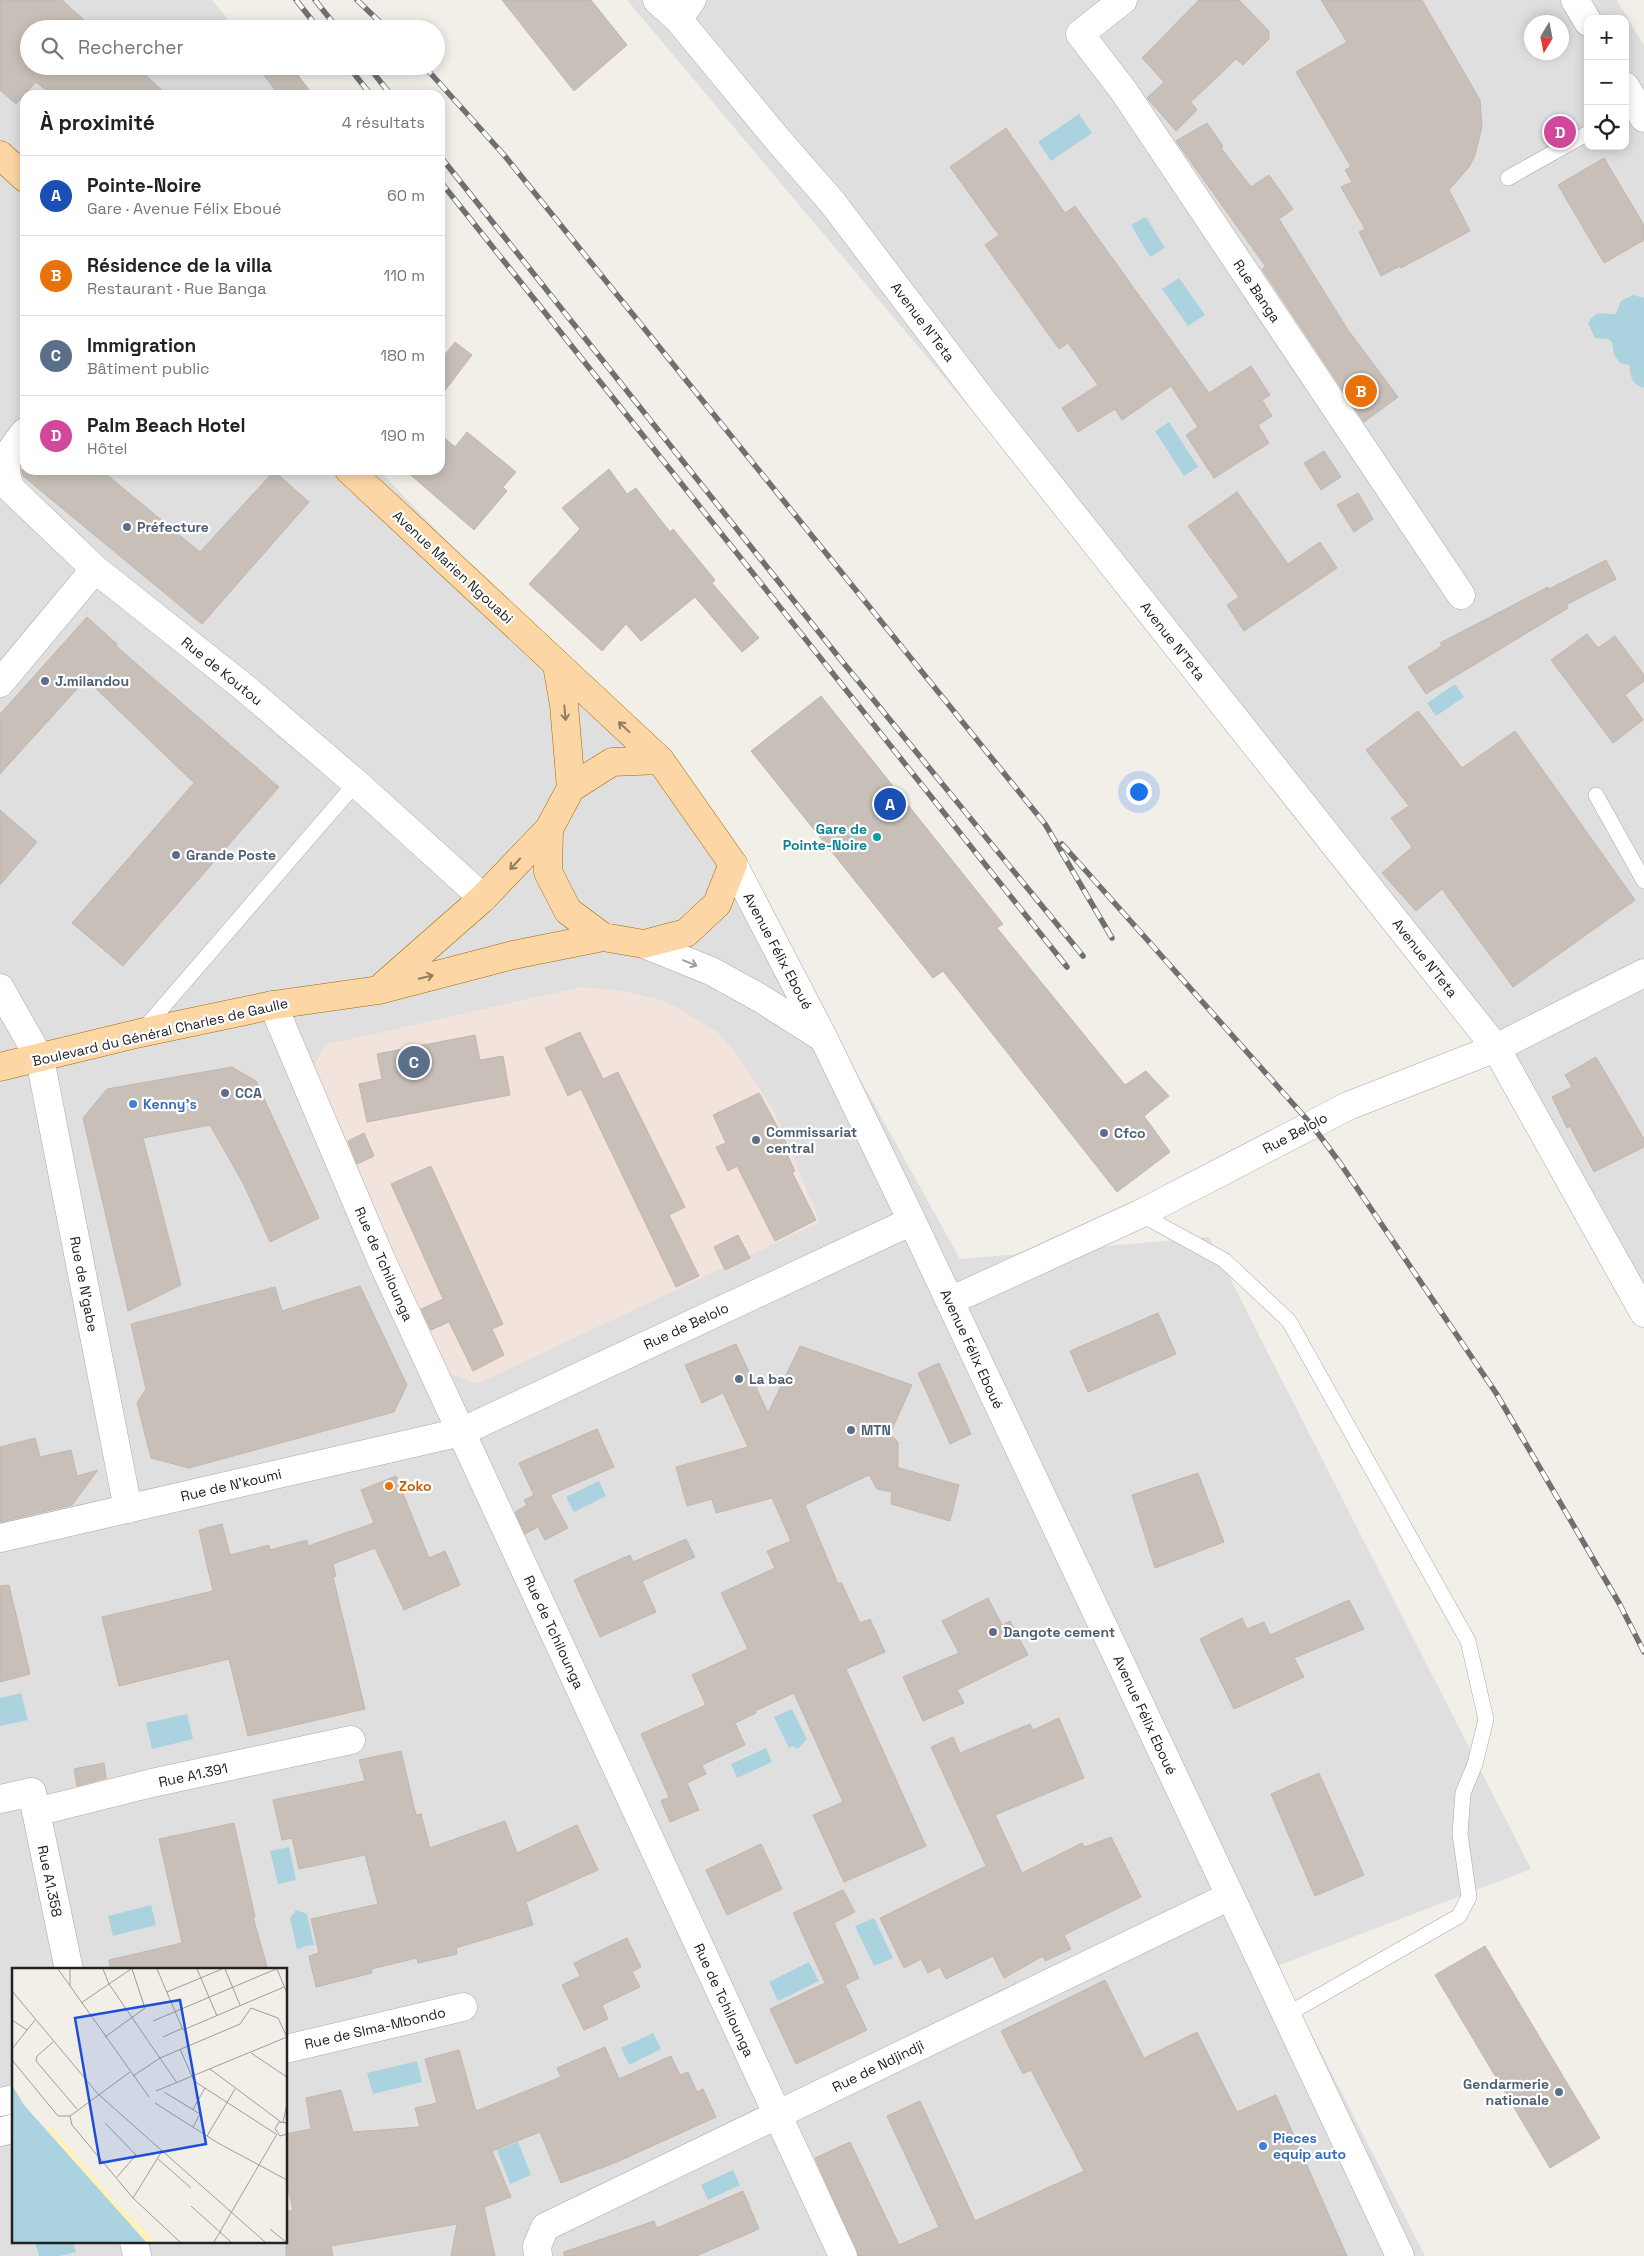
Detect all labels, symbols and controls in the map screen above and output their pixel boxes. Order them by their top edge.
north arrow [1524,15,1569,60]
map controls [1584,15,1629,150]
button: + [1584,15,1629,60]
search box [20,20,445,75]
icon: search [38,34,66,62]
text: Rechercher [78,35,184,60]
button: − [1584,60,1629,105]
button: locate [1584,105,1629,150]
text: À proximité [40,109,155,136]
text: 4 résultats [342,112,425,133]
pin: D [1544,113,1576,151]
text: Pointe-Noire [87,173,201,198]
text: A [51,185,61,206]
text: 60 m [387,185,425,206]
text: Gare · Avenue Félix Eboué [87,198,282,219]
text: Résidence de la villa [87,253,272,278]
street label: Rue Banga [1229,256,1285,326]
text: B [51,265,61,286]
text: 110 m [383,265,425,286]
text: Restaurant · Rue Banga [87,278,267,299]
street label: Avenue N'Teta [887,279,959,365]
text: Immigration [87,333,196,358]
text: C [51,345,61,366]
text: 180 m [380,345,425,366]
text: Bâtiment public [87,358,210,379]
pin: B [1345,372,1377,410]
text: Palm Beach Hotel [87,413,246,438]
text: D [51,425,61,446]
text: 190 m [380,425,425,446]
text: Hôtel [87,438,128,459]
street label: Avenue Marien Ngouabi [389,506,517,628]
place label: Préfecture [137,518,209,536]
marker: Préfecture [121,521,133,533]
street label: Avenue N'Teta [1137,598,1209,684]
street label: Rue de Koutou [178,633,266,709]
place label: J.milandou [55,672,129,690]
marker: J.milandou [39,675,51,687]
one-way arrow [560,705,569,721]
one-way arrow [618,721,631,733]
your location [1126,779,1152,805]
pin: A [874,785,906,823]
place label: Gare de Pointe-Noire [783,820,867,854]
marker: Gare de Pointe-Noire [871,831,883,843]
place label: Grande Poste [186,846,276,864]
marker: Grande Poste [170,849,182,861]
one-way arrow [509,858,521,870]
street label: Avenue Félix Eboué [740,889,816,1013]
street label: Avenue N'Teta [1389,915,1461,1001]
one-way arrow [682,959,697,968]
one-way arrow [418,972,434,982]
street label: Boulevard du Général Charles de Gaulle [30,994,290,1070]
pin: C [398,1043,430,1081]
place label: CCA [235,1084,262,1102]
marker: CCA [219,1087,231,1099]
place label: Kenny's [143,1095,197,1113]
marker: Kenny's [127,1098,139,1110]
street label: Rue Belolo [1259,1108,1331,1158]
place label: Commissariat central [766,1123,857,1157]
place label: Cfco [1114,1124,1146,1142]
marker: Cfco [1098,1127,1110,1139]
marker: Commissariat central [750,1134,762,1146]
street label: Rue de Tchilounga [351,1204,417,1324]
street label: Rue de N'gabe [66,1235,102,1333]
street label: Avenue Félix Eboué [936,1286,1008,1412]
street label: Rue de Belolo [641,1298,731,1354]
place label: La bac [749,1370,793,1388]
marker: La bac [733,1373,745,1385]
place label: MTN [861,1421,891,1439]
marker: MTN [845,1424,857,1436]
street label: Rue de N'koumi [179,1465,283,1505]
place label: Zoko [399,1477,432,1495]
marker: Zoko [383,1480,395,1492]
street label: Rue de Tchilounga [520,1572,588,1692]
place label: Dangote cement [1003,1623,1115,1641]
marker: Dangote cement [987,1626,999,1638]
street label: Avenue Félix Eboué [1109,1652,1181,1778]
street label: Rue A1.391 [157,1759,229,1791]
street label: Rue A1.358 [34,1843,66,1919]
street label: Rue de Tchilounga [690,1940,758,2060]
inset map [12,1968,288,2244]
street label: Rue de SIma-Mbondo [303,2003,447,2053]
street label: Rue de Ndjindji [829,2036,927,2096]
place label: Gendarmerie nationale [1463,2075,1549,2109]
marker: Gendarmerie nationale [1553,2086,1565,2098]
place label: Pieces equip auto [1273,2129,1346,2163]
marker: Pieces equip auto [1257,2140,1269,2152]

